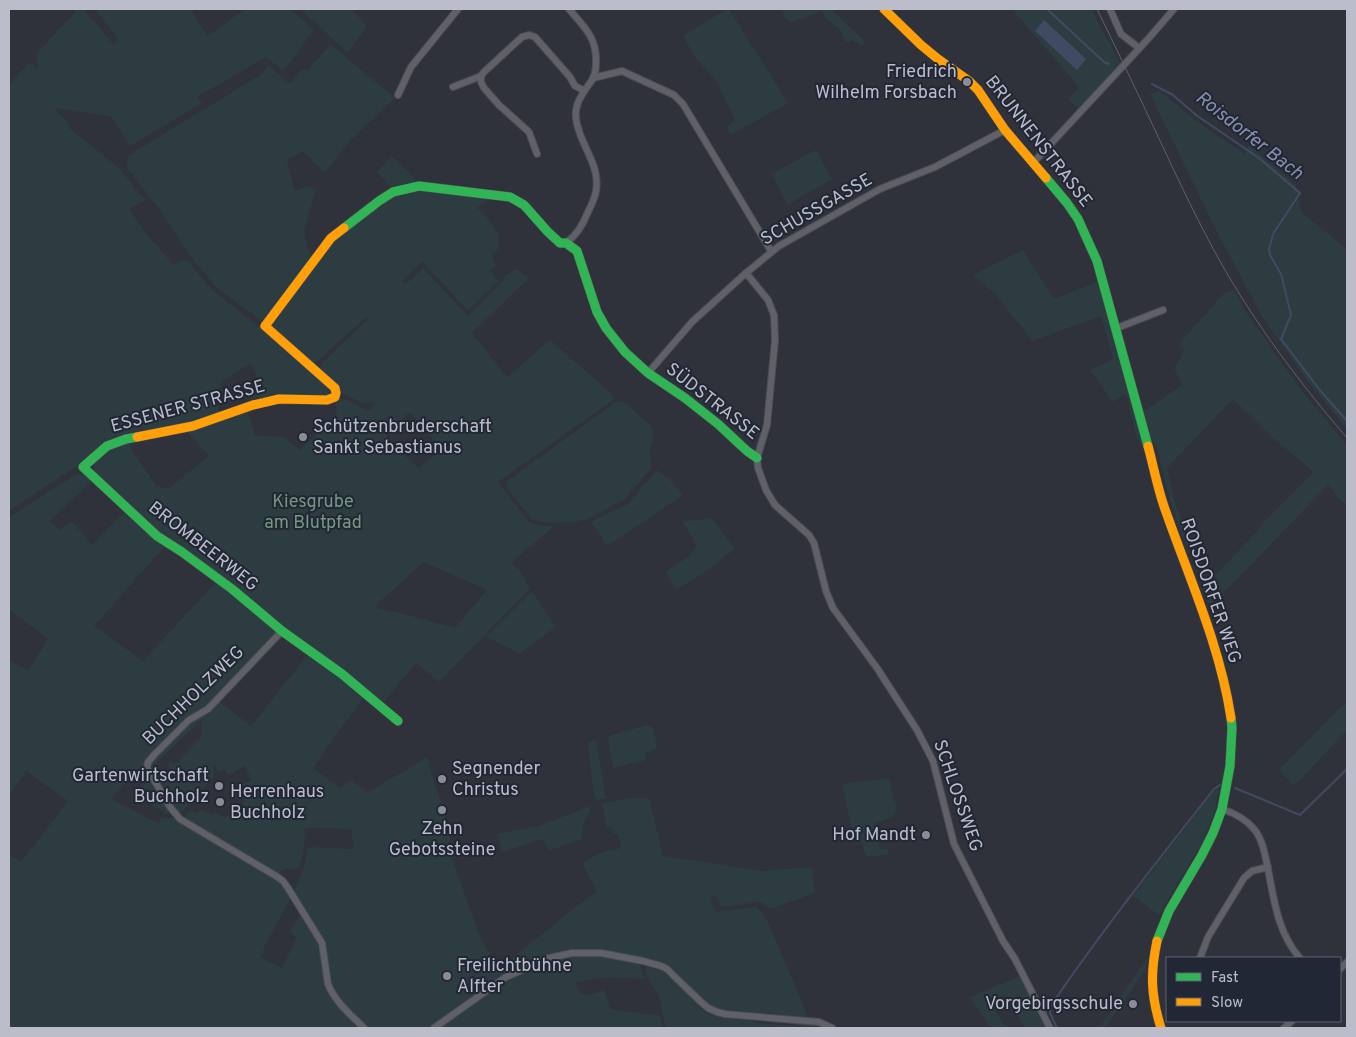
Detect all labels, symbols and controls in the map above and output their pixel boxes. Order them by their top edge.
place label: Friedrich Wilhelm Forsbach [815,61,957,105]
street label: BRUNNENSTRASSE [979,71,1097,213]
marker: Friedrich Wilhelm Forsbach [961,76,973,88]
water label: Roisdorfer Bach [1190,86,1308,186]
street label: SCHUSSGASSE [757,169,877,251]
street label: SÜDSTRASSE [661,357,764,446]
street label: ESSENER STRASSE [108,375,268,439]
place label: Schützenbruderschaft Sankt Sebastianus [313,416,492,460]
marker: Schützenbruderschaft Sankt Sebastianus [297,431,309,443]
park label: Kiesgrube am Blutpfad [264,491,362,535]
street label: BROMBEERWEG [143,497,263,597]
street label: ROISDORFER WEG [1174,515,1246,667]
street label: BUCHHOLZWEG [138,641,250,751]
street label: SCHLOSSWEG [927,737,987,855]
place label: Segnender Christus [452,758,540,802]
place label: Gartenwirtschaft Buchholz [72,765,209,809]
marker: Segnender Christus [436,773,448,785]
marker: Gartenwirtschaft Buchholz [213,780,225,792]
place label: Herrenhaus Buchholz [230,781,324,825]
marker: Herrenhaus Buchholz [214,796,226,808]
marker: Zehn Gebotssteine [436,804,448,816]
place label: Zehn Gebotssteine [389,818,495,862]
place label: Hof Mandt [832,824,916,847]
marker: Hof Mandt [920,829,932,841]
place label: Freilichtbühne Alfter [457,955,572,999]
legend [1166,957,1341,1022]
text: Fast [1211,969,1239,988]
marker: Freilichtbühne Alfter [441,970,453,982]
place label: Vorgebirgsschule [985,993,1123,1016]
text: Slow [1211,994,1243,1013]
marker: Vorgebirgsschule [1127,998,1139,1010]

